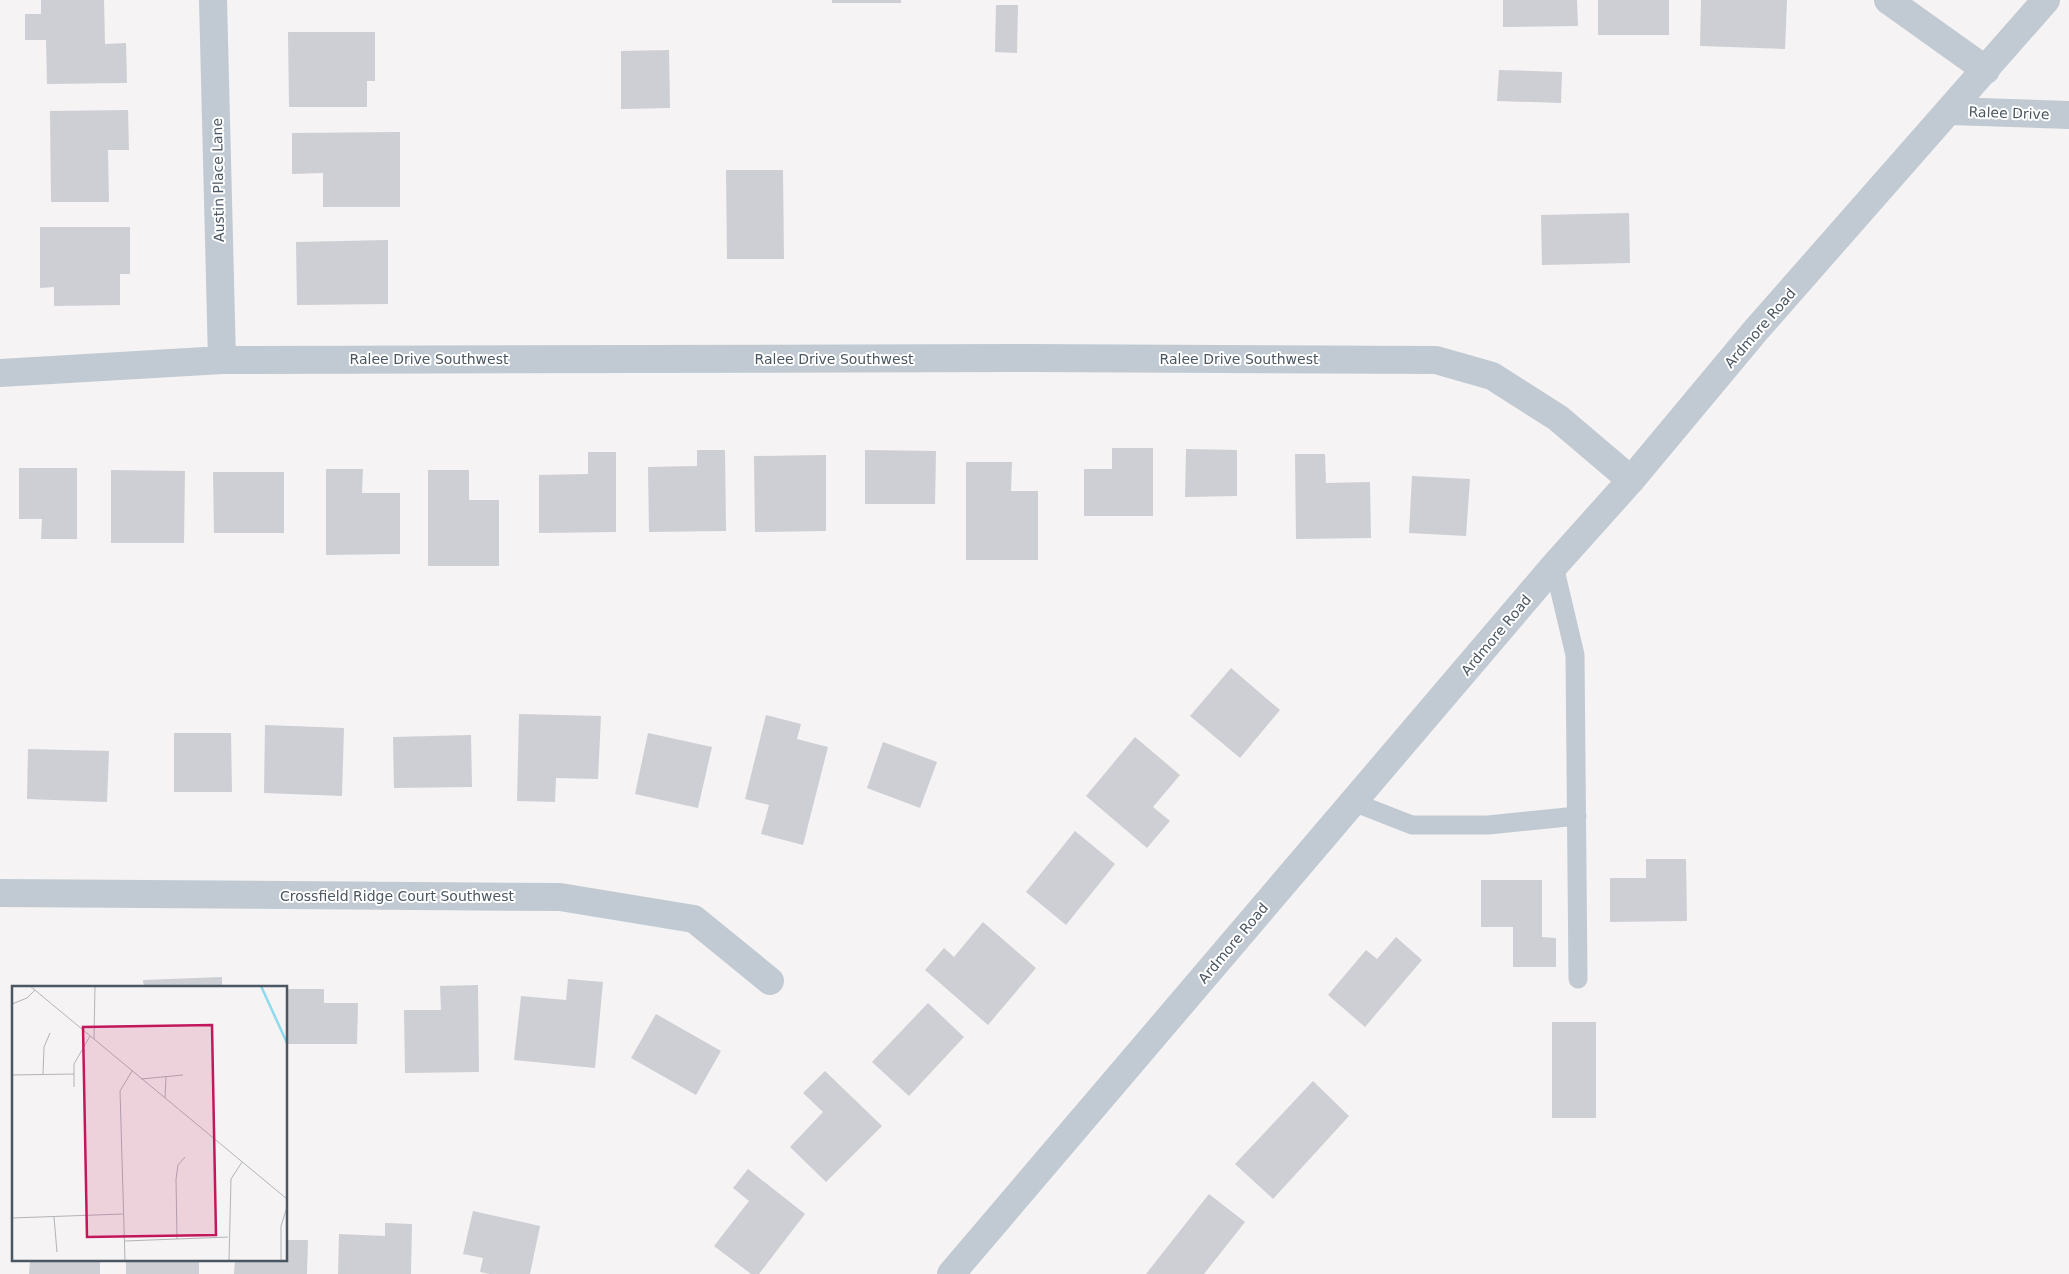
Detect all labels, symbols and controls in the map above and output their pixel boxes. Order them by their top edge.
street label: Ralee Drive [1968,104,2050,122]
street label: Austin Place Lane [209,118,227,242]
street label: Ardmore Road [1721,285,1799,371]
street label: Ralee Drive Southwest [350,351,509,367]
street label: Ralee Drive Southwest [755,351,914,367]
street label: Ralee Drive Southwest [1160,351,1319,367]
street label: Ardmore Road [1458,592,1534,678]
street label: Crossfield Ridge Court Southwest [280,888,514,904]
street label: Ardmore Road [1195,900,1271,986]
inset map [12,986,288,1262]

